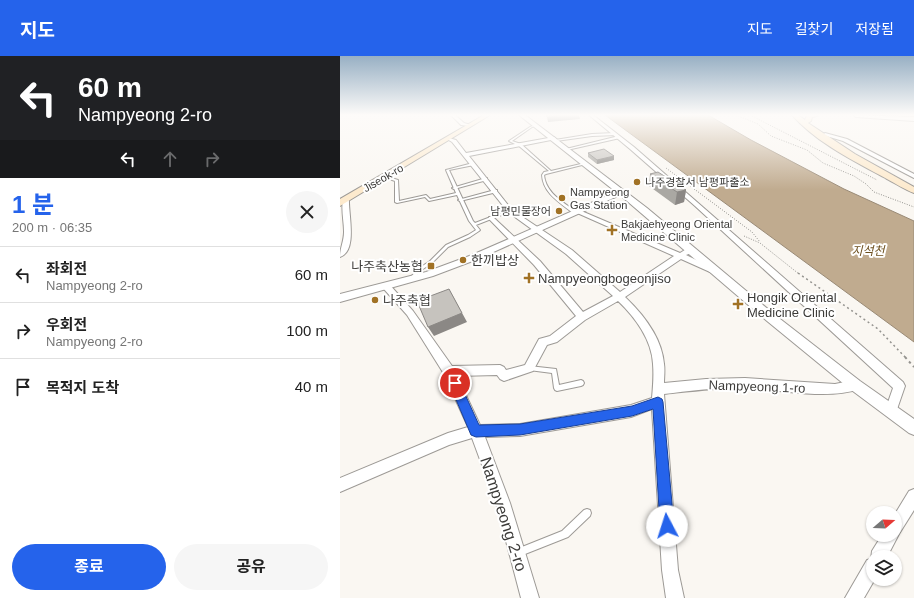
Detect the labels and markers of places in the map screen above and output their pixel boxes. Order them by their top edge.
place label: 나주경찰서 남평파출소 [645,176,749,188]
marker: 나주경찰서 남평파출소 [632,177,642,187]
place label: Nampyeong Gas Station [570,186,629,211]
marker: Nampyeong Gas Station [557,193,567,203]
place label: 남평민물장어 [490,205,551,217]
marker: 남평민물장어 [554,206,564,216]
place label: Bakjaehyeong Oriental Medicine Clinic [621,218,732,243]
marker: Bakjaehyeong Oriental Medicine Clinic [606,224,618,236]
place label: 한끼밥상 [471,253,519,268]
marker: 한끼밥상 [458,255,468,265]
place label: 나주축산농협 [351,259,423,274]
marker: 나주축산농협 [426,261,436,271]
place label: Nampyeongbogeonjiso [538,271,671,286]
marker: Nampyeongbogeonjiso [523,272,535,284]
place label: Hongik Oriental Medicine Clinic [747,290,837,320]
place label: 나주축협 [383,293,431,308]
marker: 나주축협 [370,295,380,305]
marker: Hongik Oriental Medicine Clinic [732,298,744,310]
pin [438,366,472,400]

